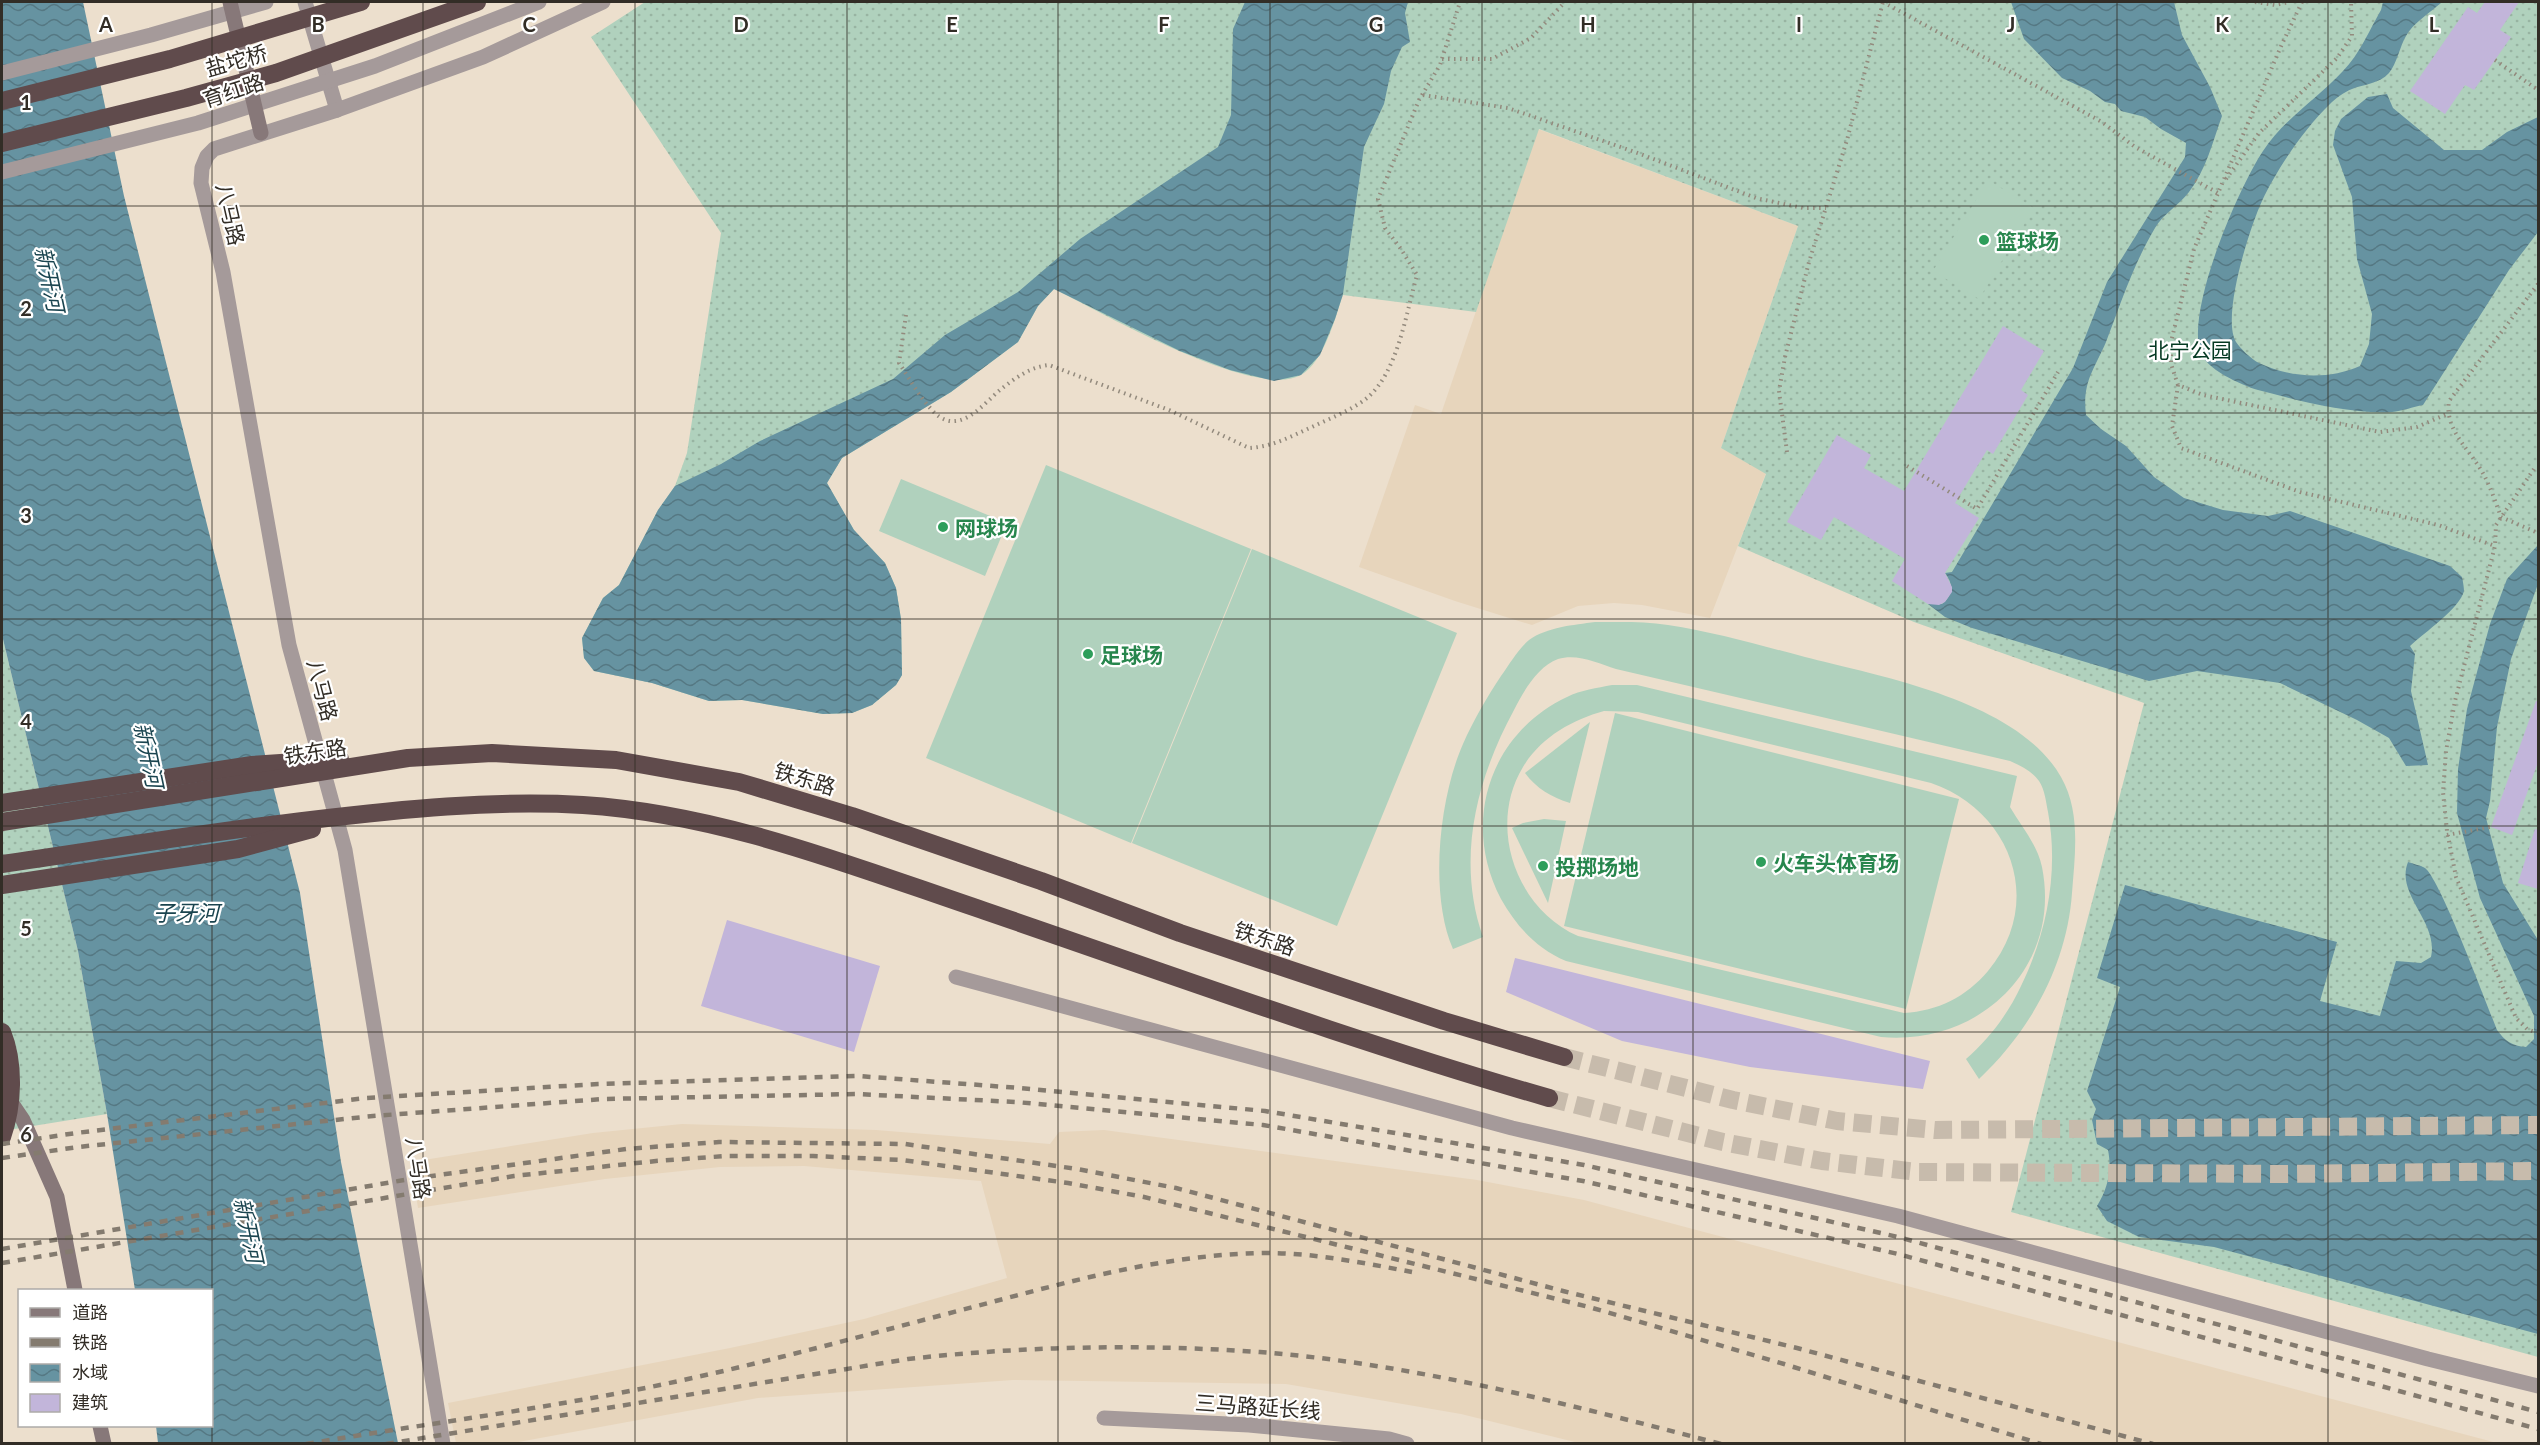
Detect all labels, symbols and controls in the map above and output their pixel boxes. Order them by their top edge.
text: A [98,12,113,36]
text: B [311,12,325,36]
text: C [522,12,536,36]
text: D [733,12,749,36]
text: E [946,12,958,36]
text: F [1158,12,1170,36]
text: G [1369,12,1383,36]
text: H [1580,12,1596,36]
text: I [1796,12,1802,36]
text: J [2007,12,2015,36]
text: K [2215,12,2229,36]
text: L [2429,12,2440,36]
street label: 盐坨桥 [202,39,270,81]
street label: 育红路 [199,68,267,112]
text: 1 [20,90,32,114]
street label: 八马路 [212,180,250,248]
place label: 篮球场 [1996,228,2059,253]
marker: 篮球场 [1977,233,1991,247]
water label: 新开河 [30,244,71,318]
text: 2 [20,296,32,320]
park label: 北宁公园 [2148,337,2232,362]
text: 3 [20,503,32,527]
place label: 网球场 [955,515,1018,540]
marker: 网球场 [936,520,950,534]
place label: 足球场 [1100,642,1163,667]
marker: 足球场 [1081,647,1095,661]
street label: 八马路 [303,656,343,724]
text: 4 [20,709,32,733]
water label: 新开河 [129,720,170,794]
street label: 铁东路 [282,734,348,768]
street label: 铁东路 [771,757,839,799]
place label: 火车头体育场 [1773,850,1899,875]
place label: 投掷场地 [1555,854,1639,879]
marker: 火车头体育场 [1754,855,1768,869]
marker: 投掷场地 [1536,859,1550,873]
water label: 子牙河 [153,899,223,926]
text: 5 [20,916,32,940]
street label: 铁东路 [1231,916,1299,960]
text: 6 [20,1122,32,1146]
street label: 八马路 [402,1135,436,1201]
water label: 新开河 [229,1195,270,1269]
legend [18,1289,213,1427]
text: 道路 [72,1301,108,1323]
text: 铁路 [72,1331,108,1353]
text: 水域 [72,1361,108,1383]
street label: 三马路延长线 [1194,1389,1322,1423]
text: 建筑 [72,1391,108,1413]

